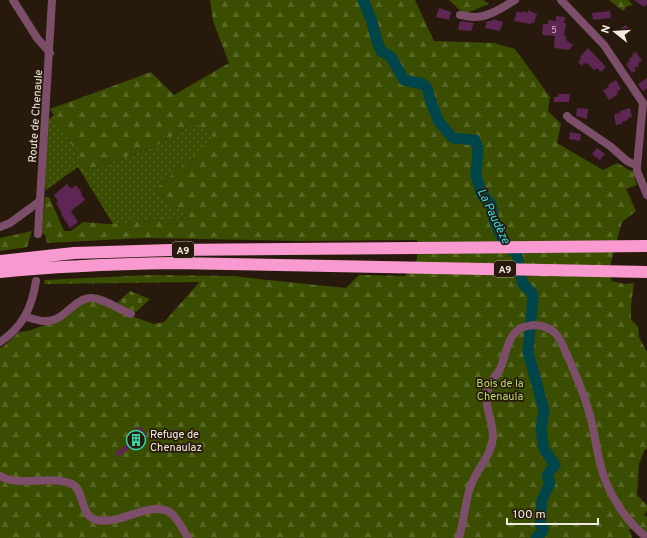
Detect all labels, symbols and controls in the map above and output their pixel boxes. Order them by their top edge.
north arrow [595,12,635,52]
text: N [599,24,614,35]
house number: 5 [551,25,557,36]
street label: Route de Chenaule [26,69,46,163]
water label: La Paudèze [473,186,514,247]
road number: A9 [172,242,194,258]
road number: A9 [494,261,516,277]
park label: Bois de la Chenaula [476,377,524,404]
place label: Refuge de Chenaulaz [150,428,202,455]
building icon: Refuge de Chenaulaz [125,429,147,451]
scale bar [507,500,598,526]
text: 100 m [513,507,546,523]

